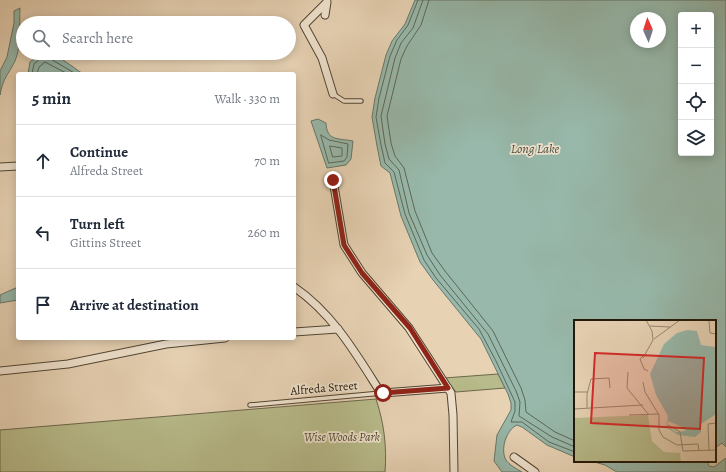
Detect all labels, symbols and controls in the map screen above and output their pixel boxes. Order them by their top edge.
north arrow [630,12,666,48]
map controls [678,12,714,156]
button: + [678,12,714,48]
search box [16,16,296,60]
icon: search [30,27,52,49]
text: Search here [62,28,133,48]
button: − [678,48,714,84]
button: locate [678,84,714,120]
text: 5 min [32,87,71,110]
text: Walk · 330 m [214,90,280,107]
button: layers [678,120,714,156]
water label: Long Lake [511,140,560,157]
text: Continue [70,142,128,162]
icon: ahead [32,150,54,172]
text: 70 m [254,152,280,169]
text: Alfreda Street [70,162,143,179]
route end [324,171,342,189]
text: Turn left [70,214,125,234]
icon: left [32,222,54,244]
text: 260 m [247,224,280,241]
text: Gittins Street [70,234,141,251]
icon: arrive [32,294,54,316]
text: Arrive at destination [70,295,199,315]
inset map [574,320,716,462]
street label: Alfreda Street [289,377,358,399]
route start [374,384,392,402]
park label: Wise Woods Park [304,429,381,445]

